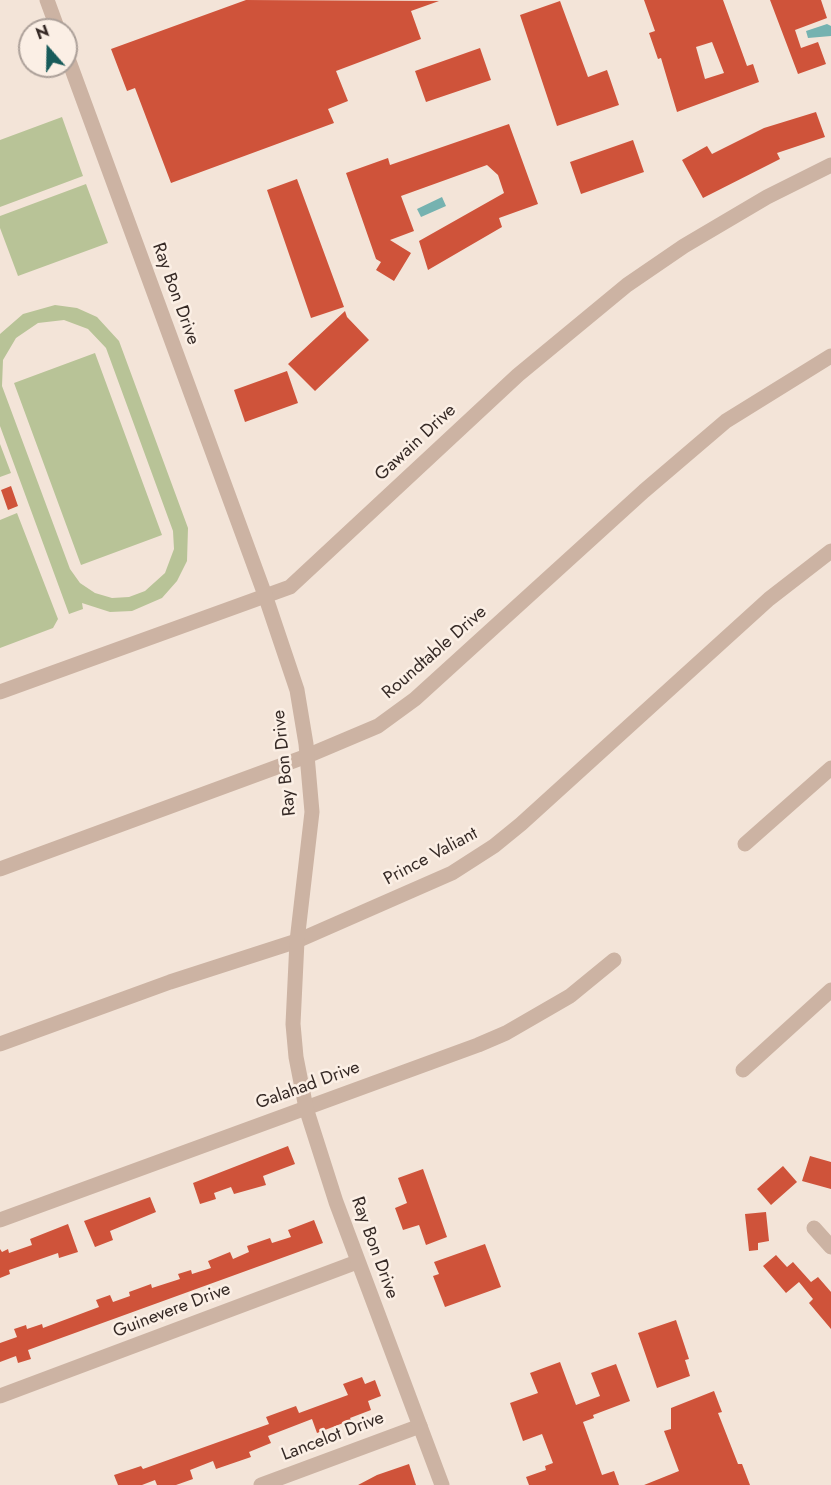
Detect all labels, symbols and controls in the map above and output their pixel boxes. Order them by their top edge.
north arrow [18,18,78,78]
text: N [32,20,52,45]
street label: Ray Bon Drive [147,240,203,348]
street label: Gawain Drive [371,400,461,486]
street label: Roundtable Drive [378,602,492,704]
street label: Ray Bon Drive [269,709,301,817]
street label: Prince Valiant [380,823,482,891]
street label: Galahad Drive [253,1057,363,1115]
street label: Ray Bon Drive [346,1194,402,1302]
street label: Guinevere Drive [110,1279,234,1343]
street label: Lancelot Drive [279,1408,387,1466]

